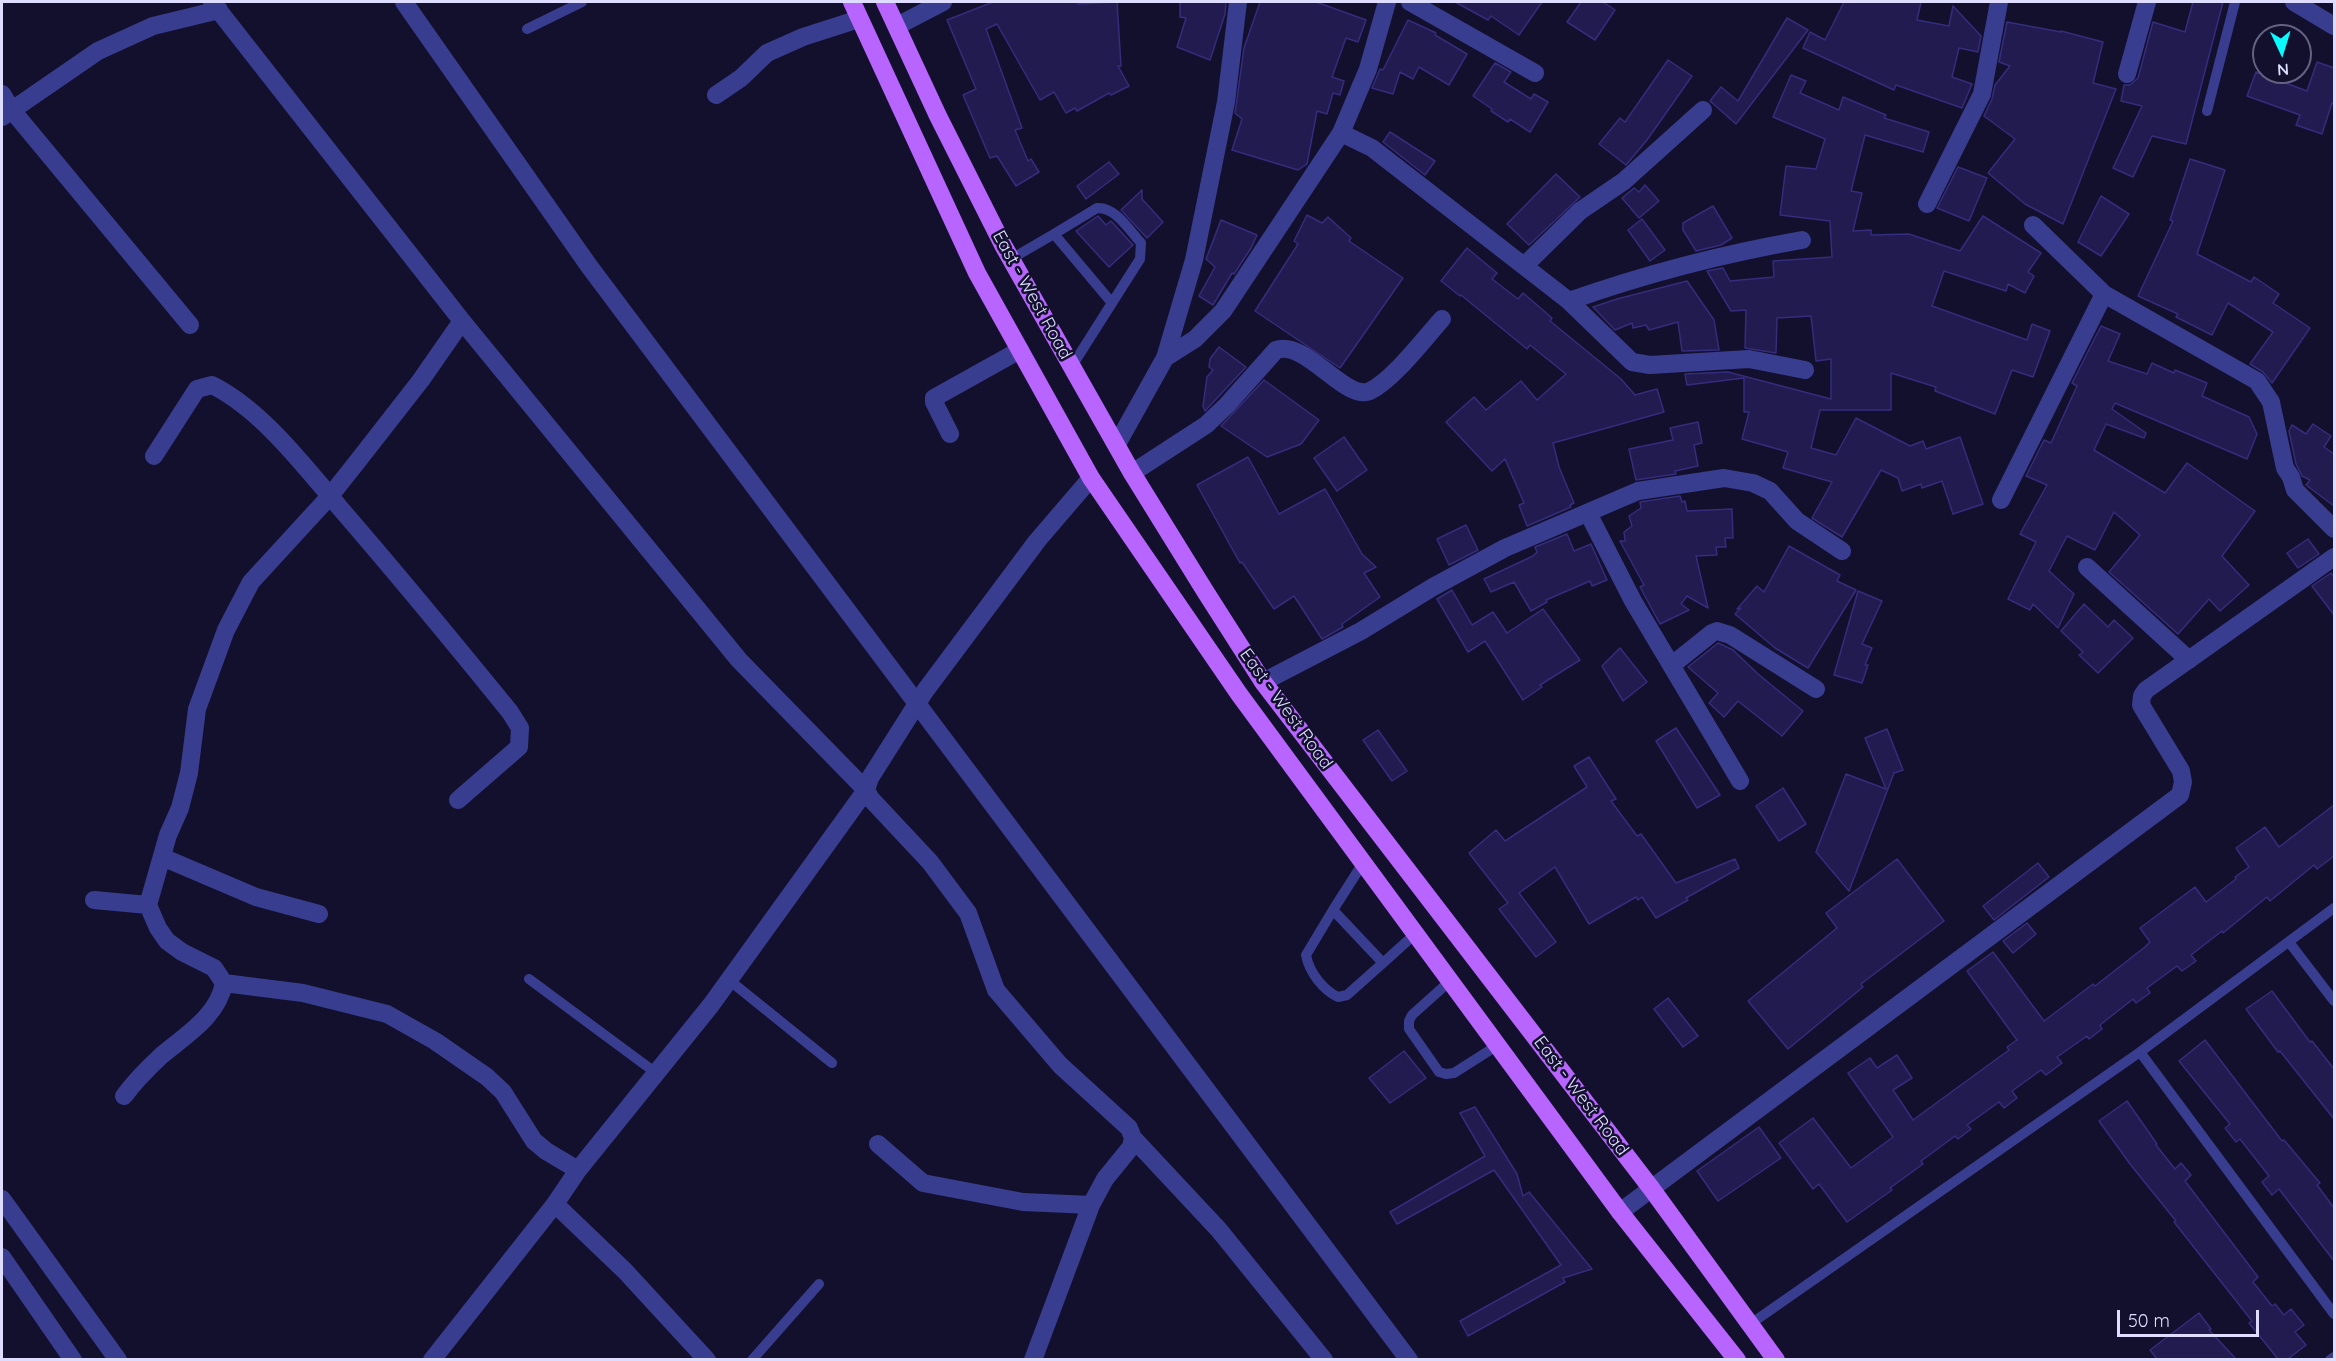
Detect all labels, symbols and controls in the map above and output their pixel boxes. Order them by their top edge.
north arrow [2252,24,2312,84]
text: N [2277,60,2290,80]
street label: East - West Road [988,227,1076,363]
street label: East - West Road [1235,644,1337,774]
street label: East - West Road [1529,1032,1633,1160]
scale bar [2120,1298,2262,1336]
text: 50 m [2128,1309,2170,1332]

